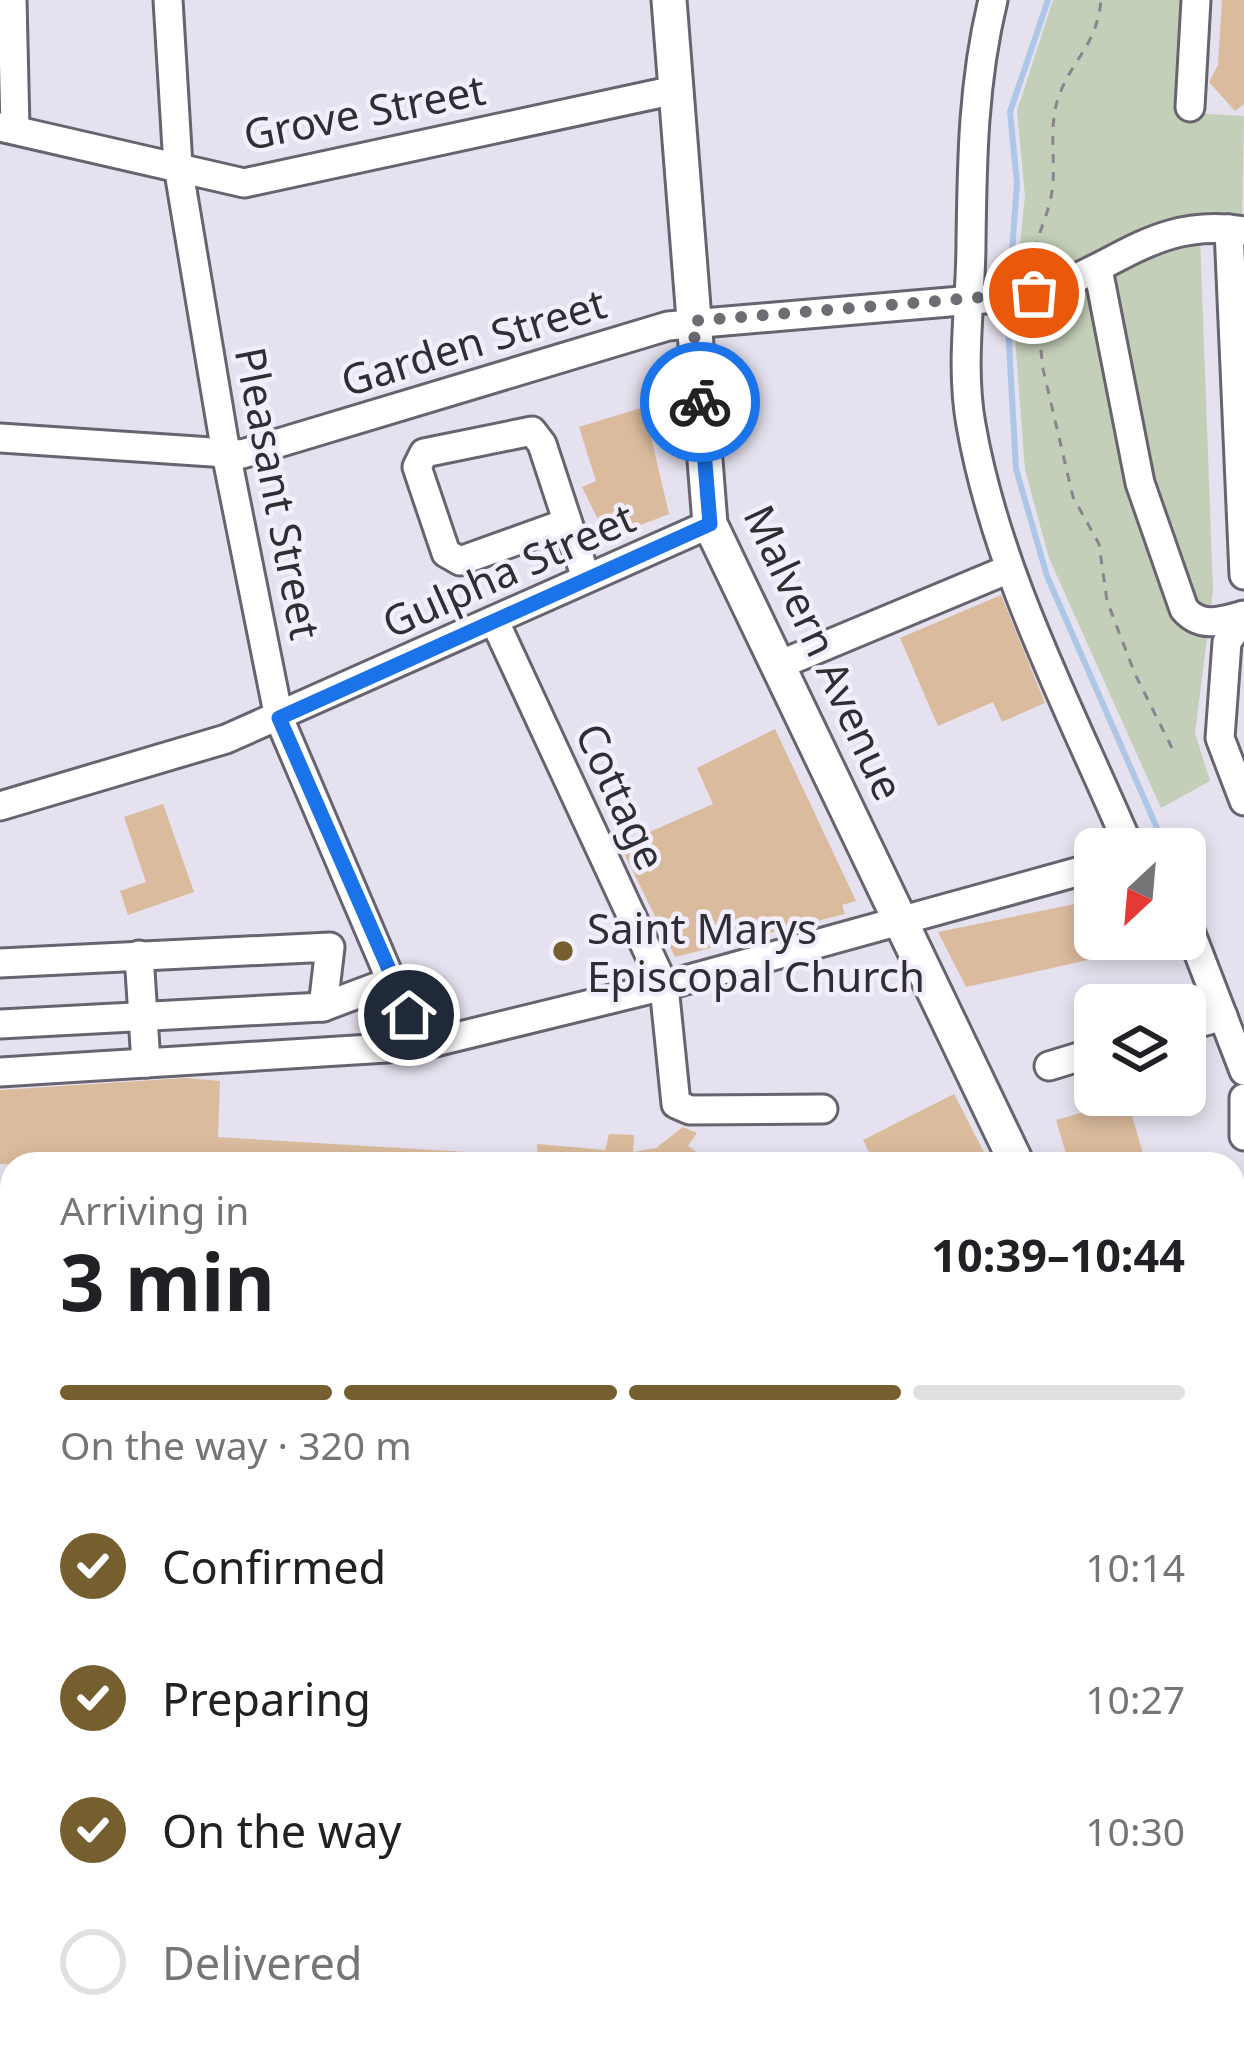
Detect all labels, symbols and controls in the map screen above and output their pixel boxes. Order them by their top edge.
street label: Grove Street [238,60,490,162]
pin [983,242,1085,344]
icon: bag [1001,260,1067,326]
street label: Garden Street [334,274,612,408]
street label: Pleasant Street [223,342,335,644]
courier [640,342,760,462]
icon: bike [667,369,733,435]
street label: Gulpha Street [373,488,643,650]
street label: Malvern Avenue [732,495,918,809]
street label: Cottage [563,714,681,878]
north arrow [1074,828,1206,960]
map controls [1074,828,1206,1116]
place label: Saint Marys Episcopal Church [587,899,925,1004]
marker: Saint Marys Episcopal Church [550,938,576,964]
pin [358,964,460,1066]
icon: home [376,982,442,1048]
button: layers [1074,984,1206,1116]
text: Arriving in [60,1183,249,1236]
text: 10:39–10:44 [931,1224,1185,1285]
text: 3 min [60,1228,275,1334]
text: On the way · 320 m [60,1418,412,1471]
icon: check [60,1533,126,1599]
text: Confirmed [162,1536,386,1597]
text: 10:14 [1085,1540,1185,1593]
icon: check [60,1665,126,1731]
text: Preparing [162,1668,371,1729]
text: 10:27 [1085,1672,1185,1725]
icon: check [60,1797,126,1863]
text: On the way [162,1800,401,1861]
text: 10:30 [1085,1804,1185,1857]
text: Delivered [162,1932,362,1993]

